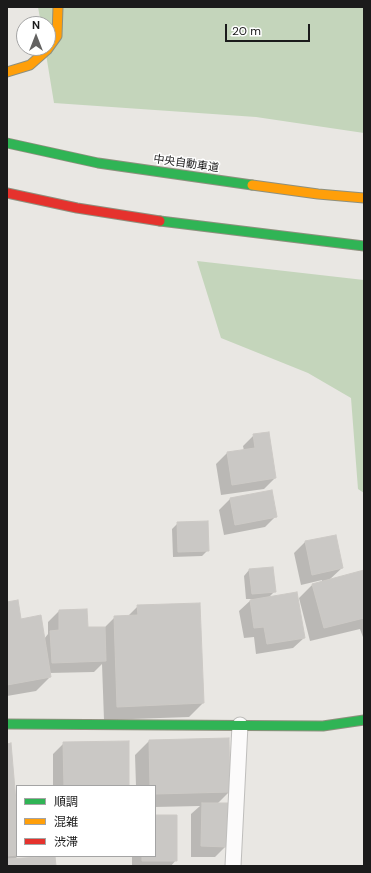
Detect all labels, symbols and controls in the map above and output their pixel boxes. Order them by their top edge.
north arrow [16,16,56,56]
scale bar [227,16,312,42]
text: N [32,18,40,32]
text: 20 m [232,23,261,39]
street label: 中央自動車道 [152,153,220,175]
legend [16,785,156,857]
text: 順調 [54,794,78,810]
text: 混雑 [54,814,78,830]
text: 渋滞 [54,834,78,850]

